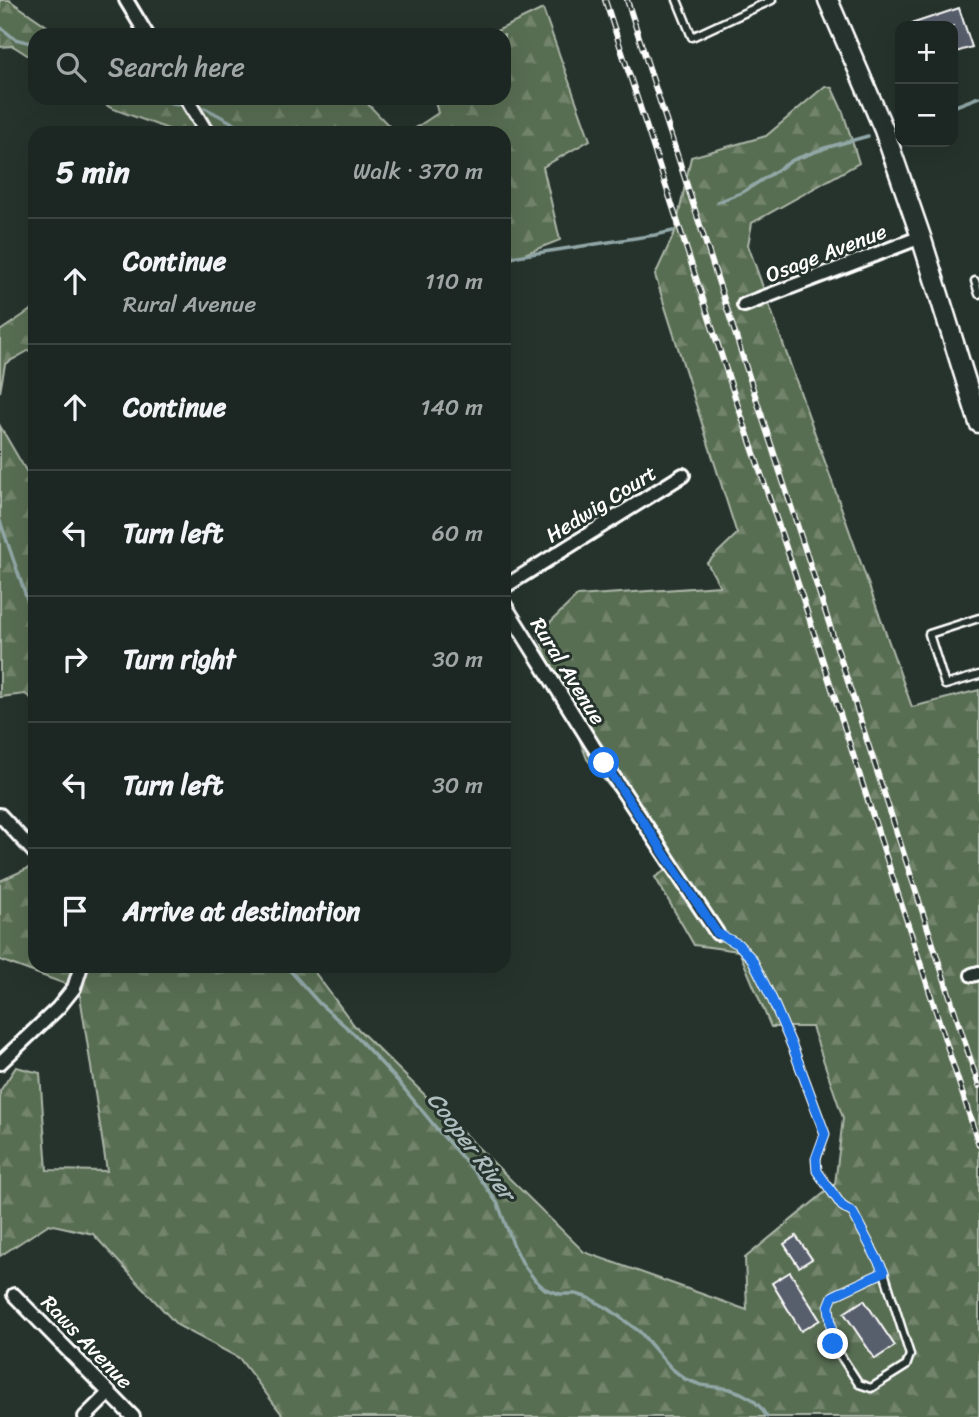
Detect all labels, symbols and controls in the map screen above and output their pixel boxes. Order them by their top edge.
map controls [895,21,958,147]
button: + [895,21,958,84]
search box [28,28,511,105]
text: Search here [108,44,245,90]
icon: search [52,48,90,86]
button: − [895,84,958,147]
text: 5 min [56,145,130,199]
text: Walk · 370 m [353,151,483,192]
street label: Osage Avenue [760,212,893,294]
text: Continue [123,238,226,284]
text: 110 m [425,261,483,302]
icon: ahead [56,262,94,300]
text: Rural Avenue [123,284,256,325]
text: Continue [123,384,226,430]
text: 140 m [421,387,483,428]
icon: ahead [56,388,94,426]
street label: Hedwig Court [538,455,664,553]
text: Turn left [123,510,223,556]
text: 60 m [432,513,483,554]
icon: left [56,514,94,552]
street label: Rural Avenue [520,609,616,733]
text: Turn right [123,636,236,682]
text: 30 m [432,639,483,680]
icon: right [56,640,94,678]
route start [588,747,619,778]
text: Turn left [123,762,223,808]
text: 30 m [432,765,483,806]
icon: left [56,766,94,804]
text: Arrive at destination [123,888,360,934]
icon: arrive [56,892,94,930]
water label: Cooper River [416,1082,529,1213]
street label: Raws Avenue [31,1285,143,1399]
route end [817,1328,848,1359]

